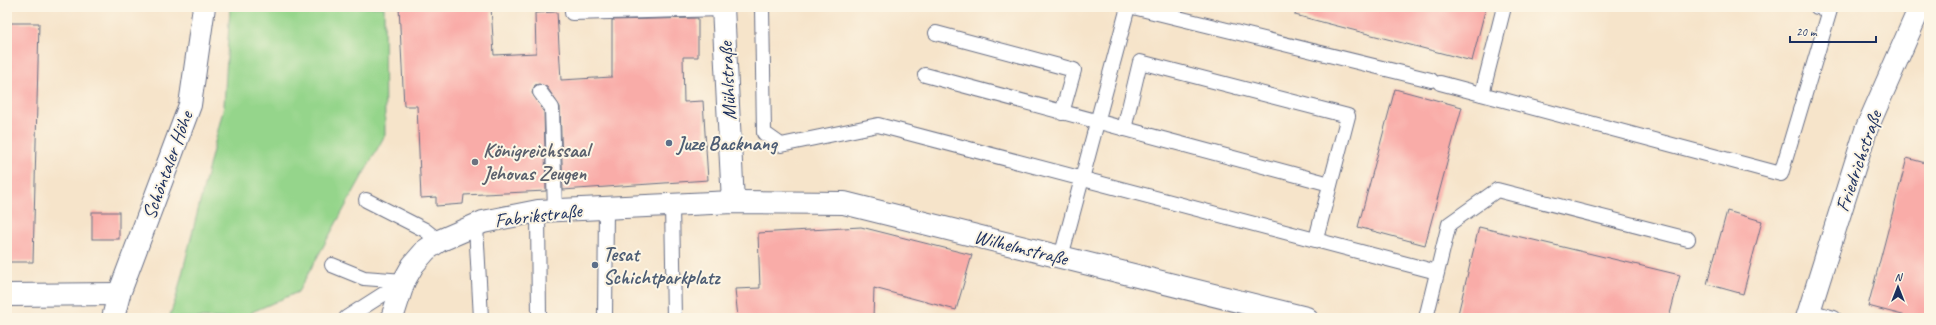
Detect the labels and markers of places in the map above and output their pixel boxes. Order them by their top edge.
place label: Juze Backnang [675,131,778,156]
place label: Königreichssaal Jehovas Zeugen [481,138,593,186]
marker: Juze Backnang [664,138,674,148]
marker: Königreichssaal Jehovas Zeugen [470,157,480,167]
place label: Tesat Schichtparkplatz [603,242,721,290]
marker: Tesat Schichtparkplatz [590,260,600,270]

